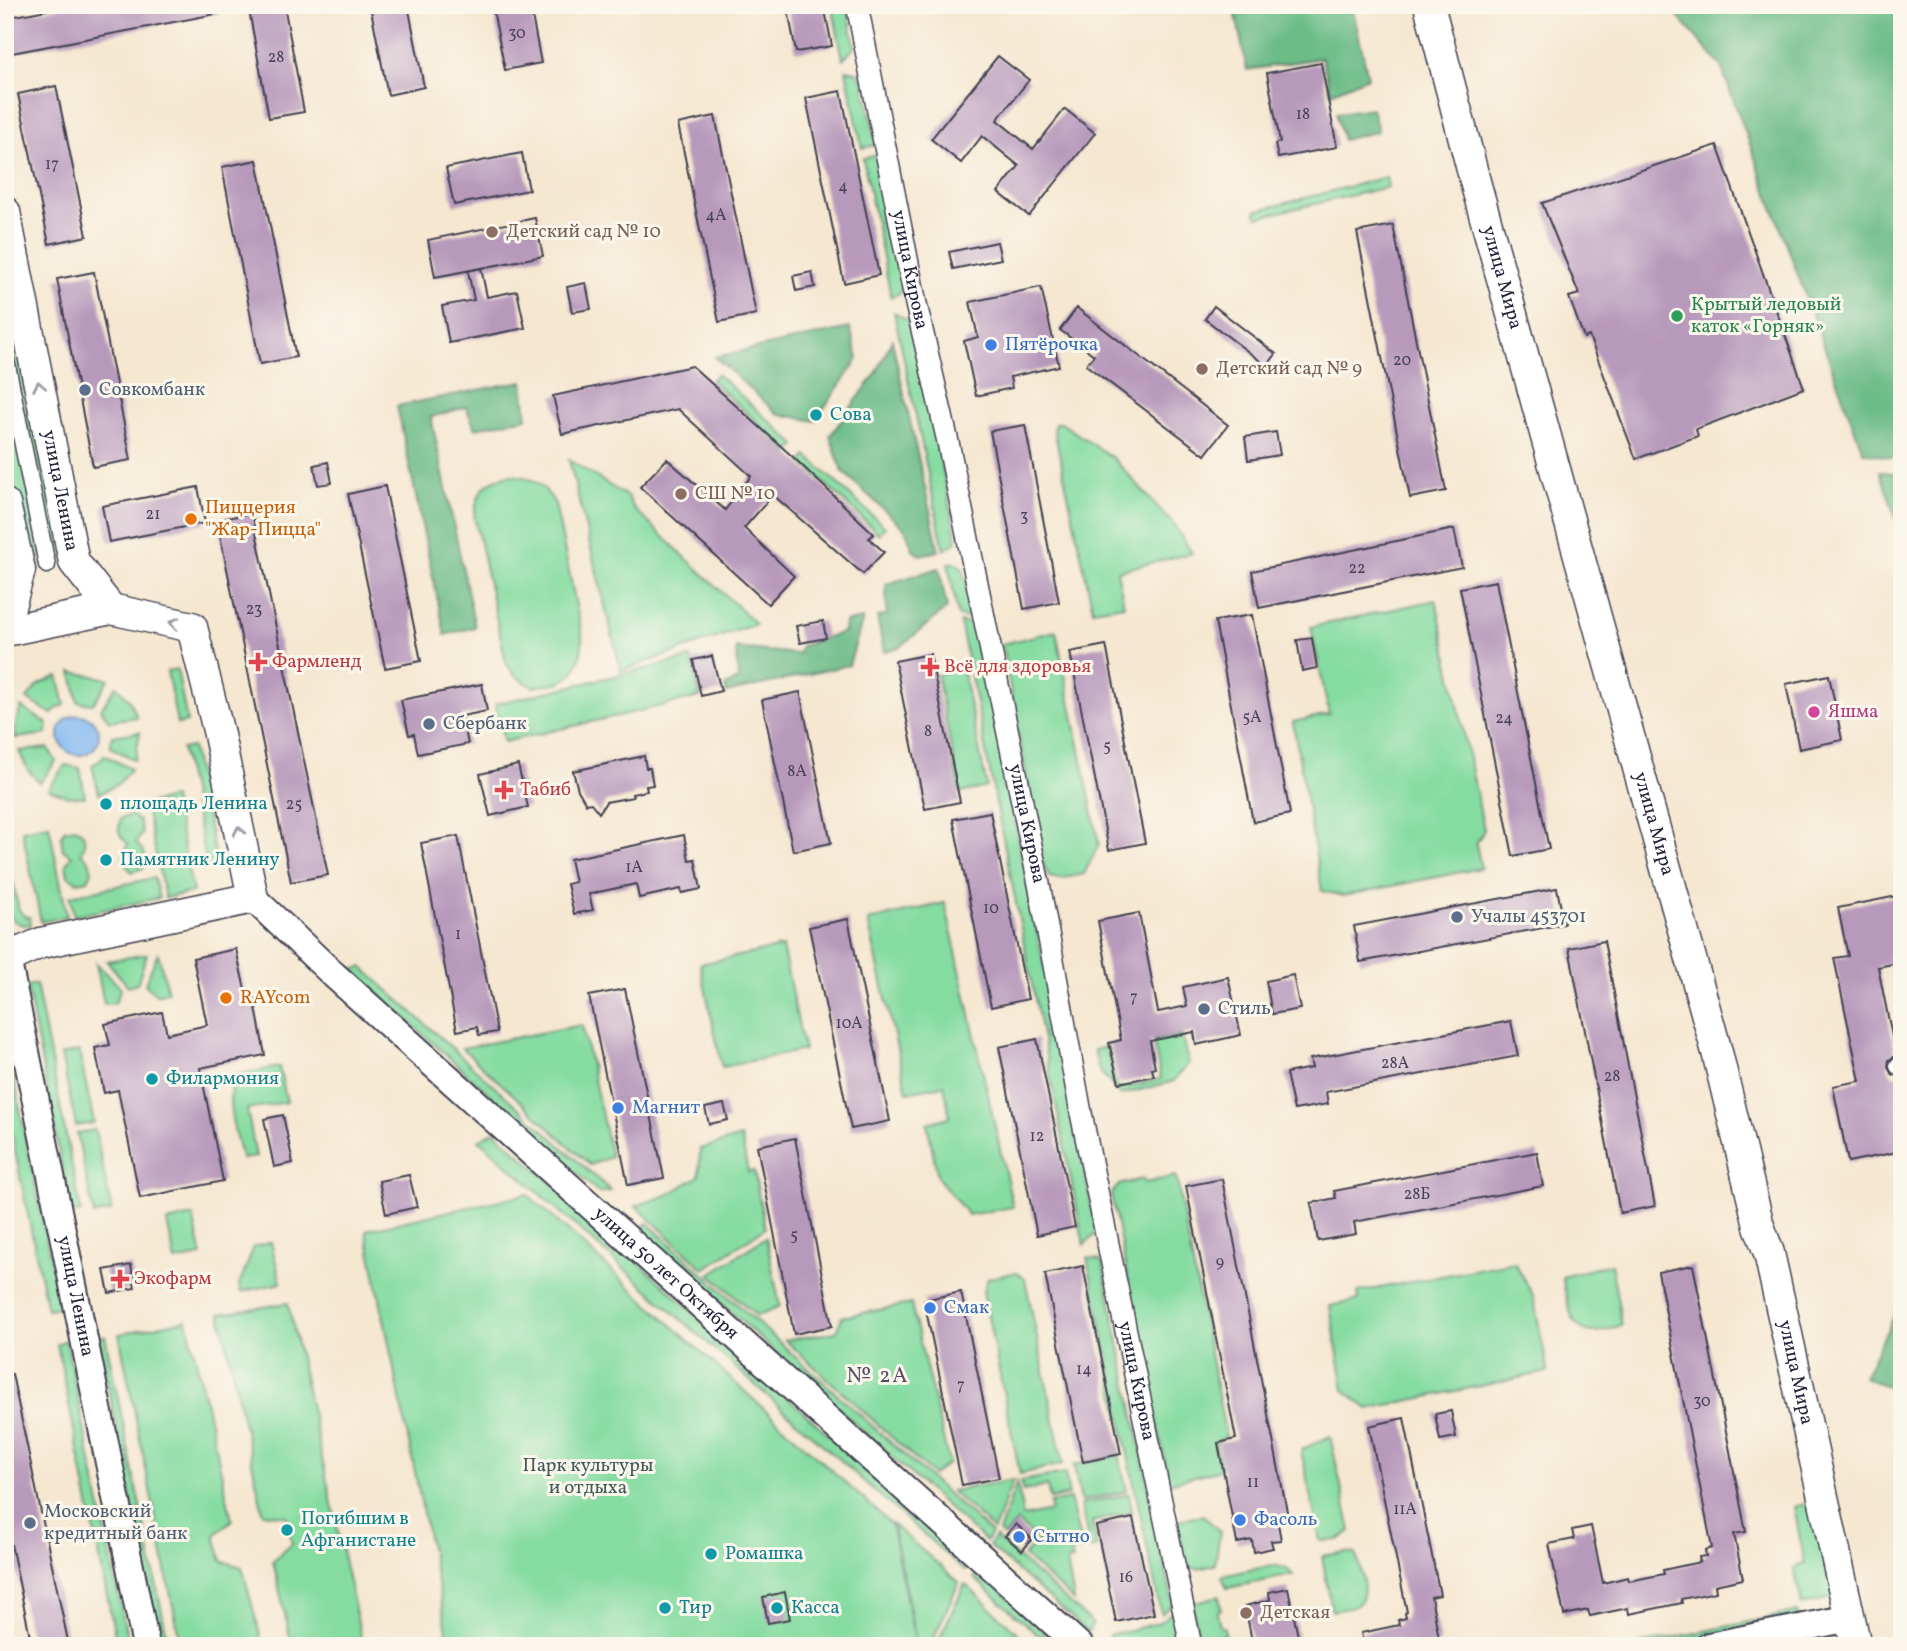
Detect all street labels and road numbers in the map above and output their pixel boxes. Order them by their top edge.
street label: улица Кирова [885,208,935,332]
street label: улица Мира [1475,223,1528,332]
street label: улица Ленина [35,428,85,553]
street label: улица Кирова [1002,762,1051,886]
street label: улица Мира [1627,769,1680,878]
street label: улица 50 лет Октября [587,1201,744,1346]
street label: улица Ленина [50,1233,100,1359]
street label: улица Мира [1771,1318,1820,1427]
street label: улица Кирова [1111,1319,1161,1443]

